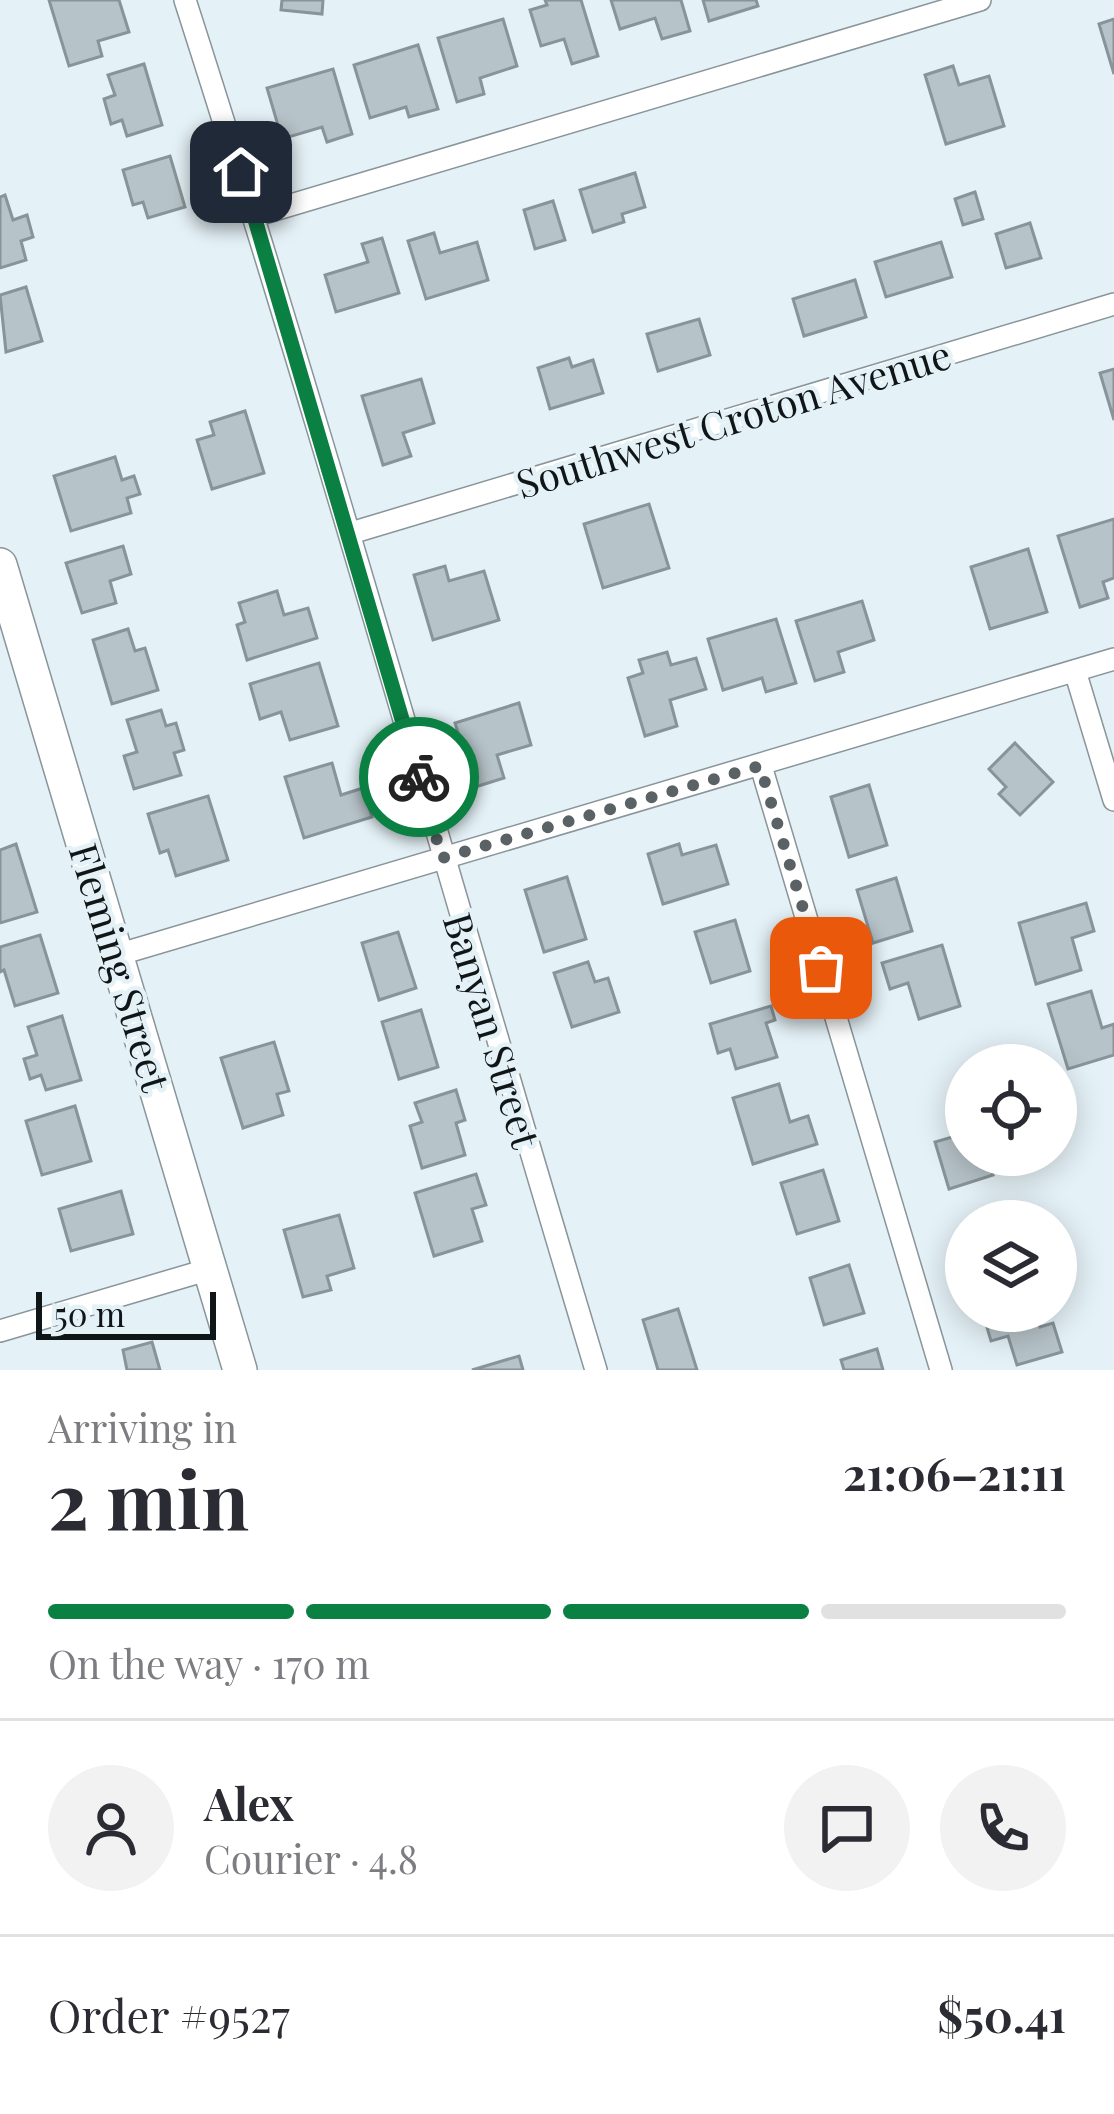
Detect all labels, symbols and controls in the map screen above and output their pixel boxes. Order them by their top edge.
pin [190,121,292,223]
icon: home [208,139,274,205]
street label: Southwest Croton Avenue [510,327,956,509]
courier [359,717,479,837]
icon: bike [386,744,452,810]
street label: Fleming Street [59,837,184,1098]
street label: Banyan Street [433,906,554,1155]
pin [770,917,872,1019]
icon: bag [788,935,854,1001]
map controls [945,1044,1077,1332]
button: locate [945,1044,1077,1176]
button: layers [945,1200,1077,1332]
scale bar [36,1286,216,1339]
text: 50 m [54,1291,125,1335]
text: Arriving in [48,1401,237,1453]
text: 21:06–21:11 [843,1442,1066,1502]
text: 2 min [48,1446,249,1550]
text: On the way · 170 m [48,1637,370,1689]
button: person [48,1765,174,1891]
button: chat [784,1765,910,1891]
button: phone [940,1765,1066,1891]
text: Alex [204,1772,294,1832]
text: Courier · 4.8 [204,1832,418,1884]
text: Order #9527 [48,1984,290,2044]
text: $50.41 [937,1984,1066,2044]

